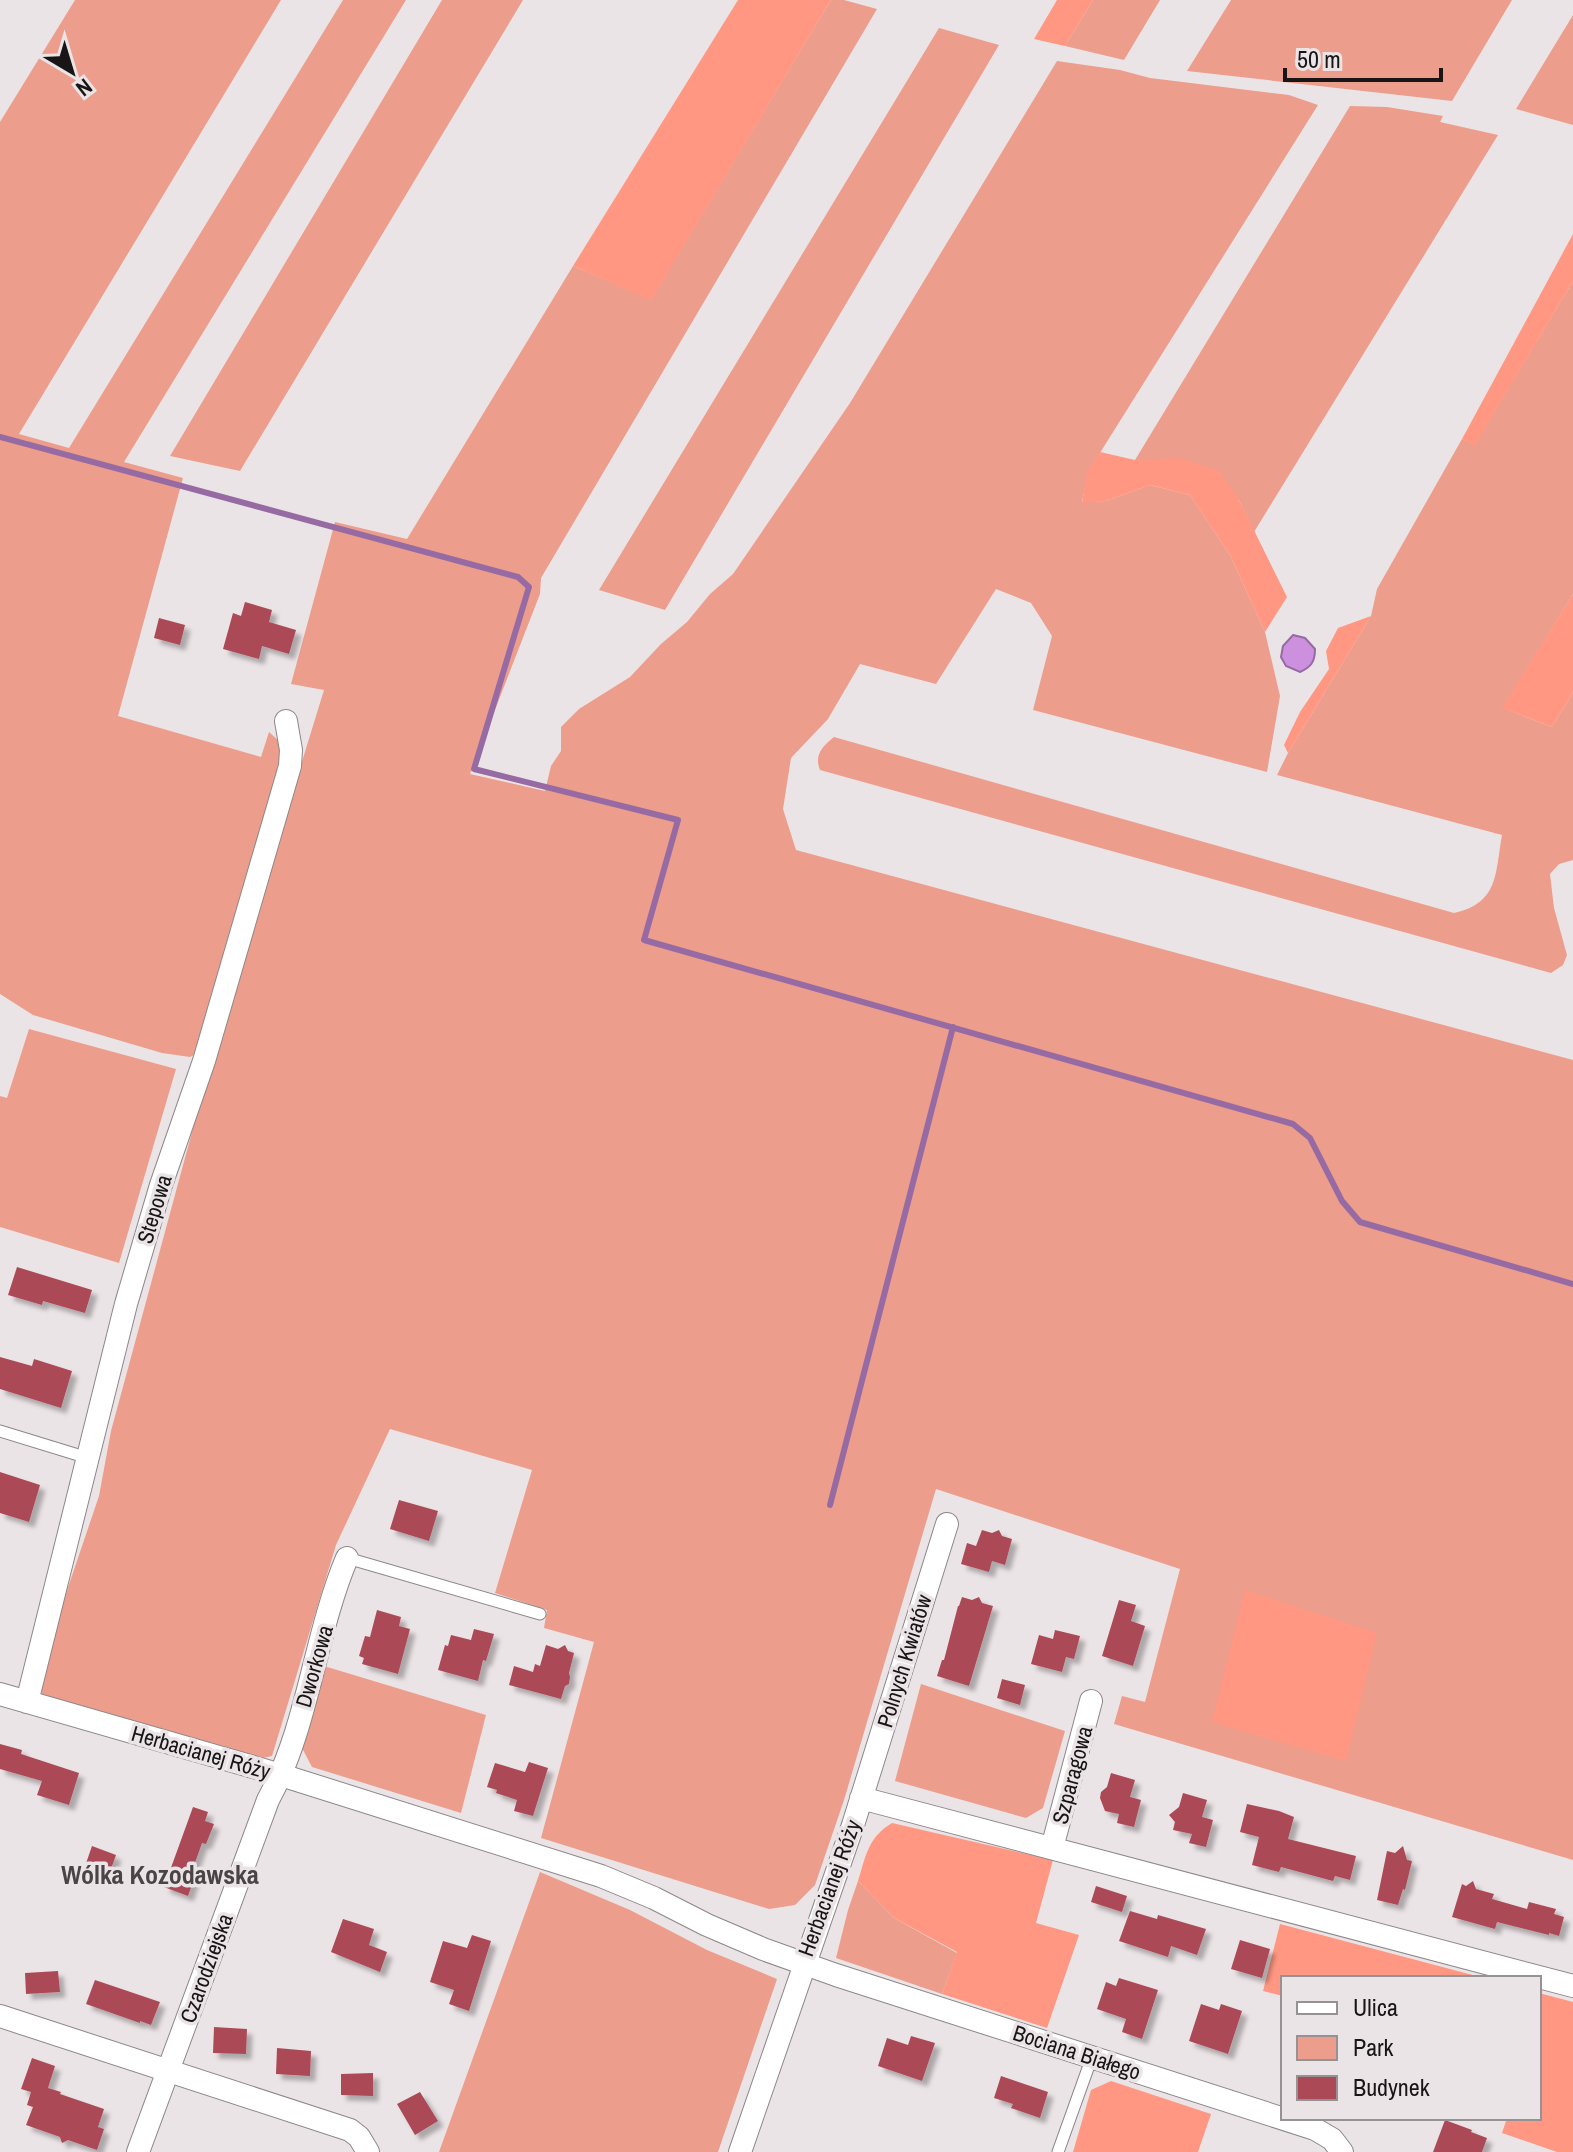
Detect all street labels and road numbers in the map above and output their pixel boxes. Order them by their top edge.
street label: Stepowa [129,1171,179,1247]
street label: Polnych Kwiatów [870,1591,938,1731]
street label: Dworkowa [288,1621,340,1711]
street label: Herbacianej Róży [128,1718,274,1786]
street label: Szparagowa [1045,1723,1099,1827]
street label: Herbacianej Róży [790,1816,868,1960]
street label: Czarodziejska [172,1909,240,2027]
street label: Bociana Białego [1009,2017,1145,2087]

